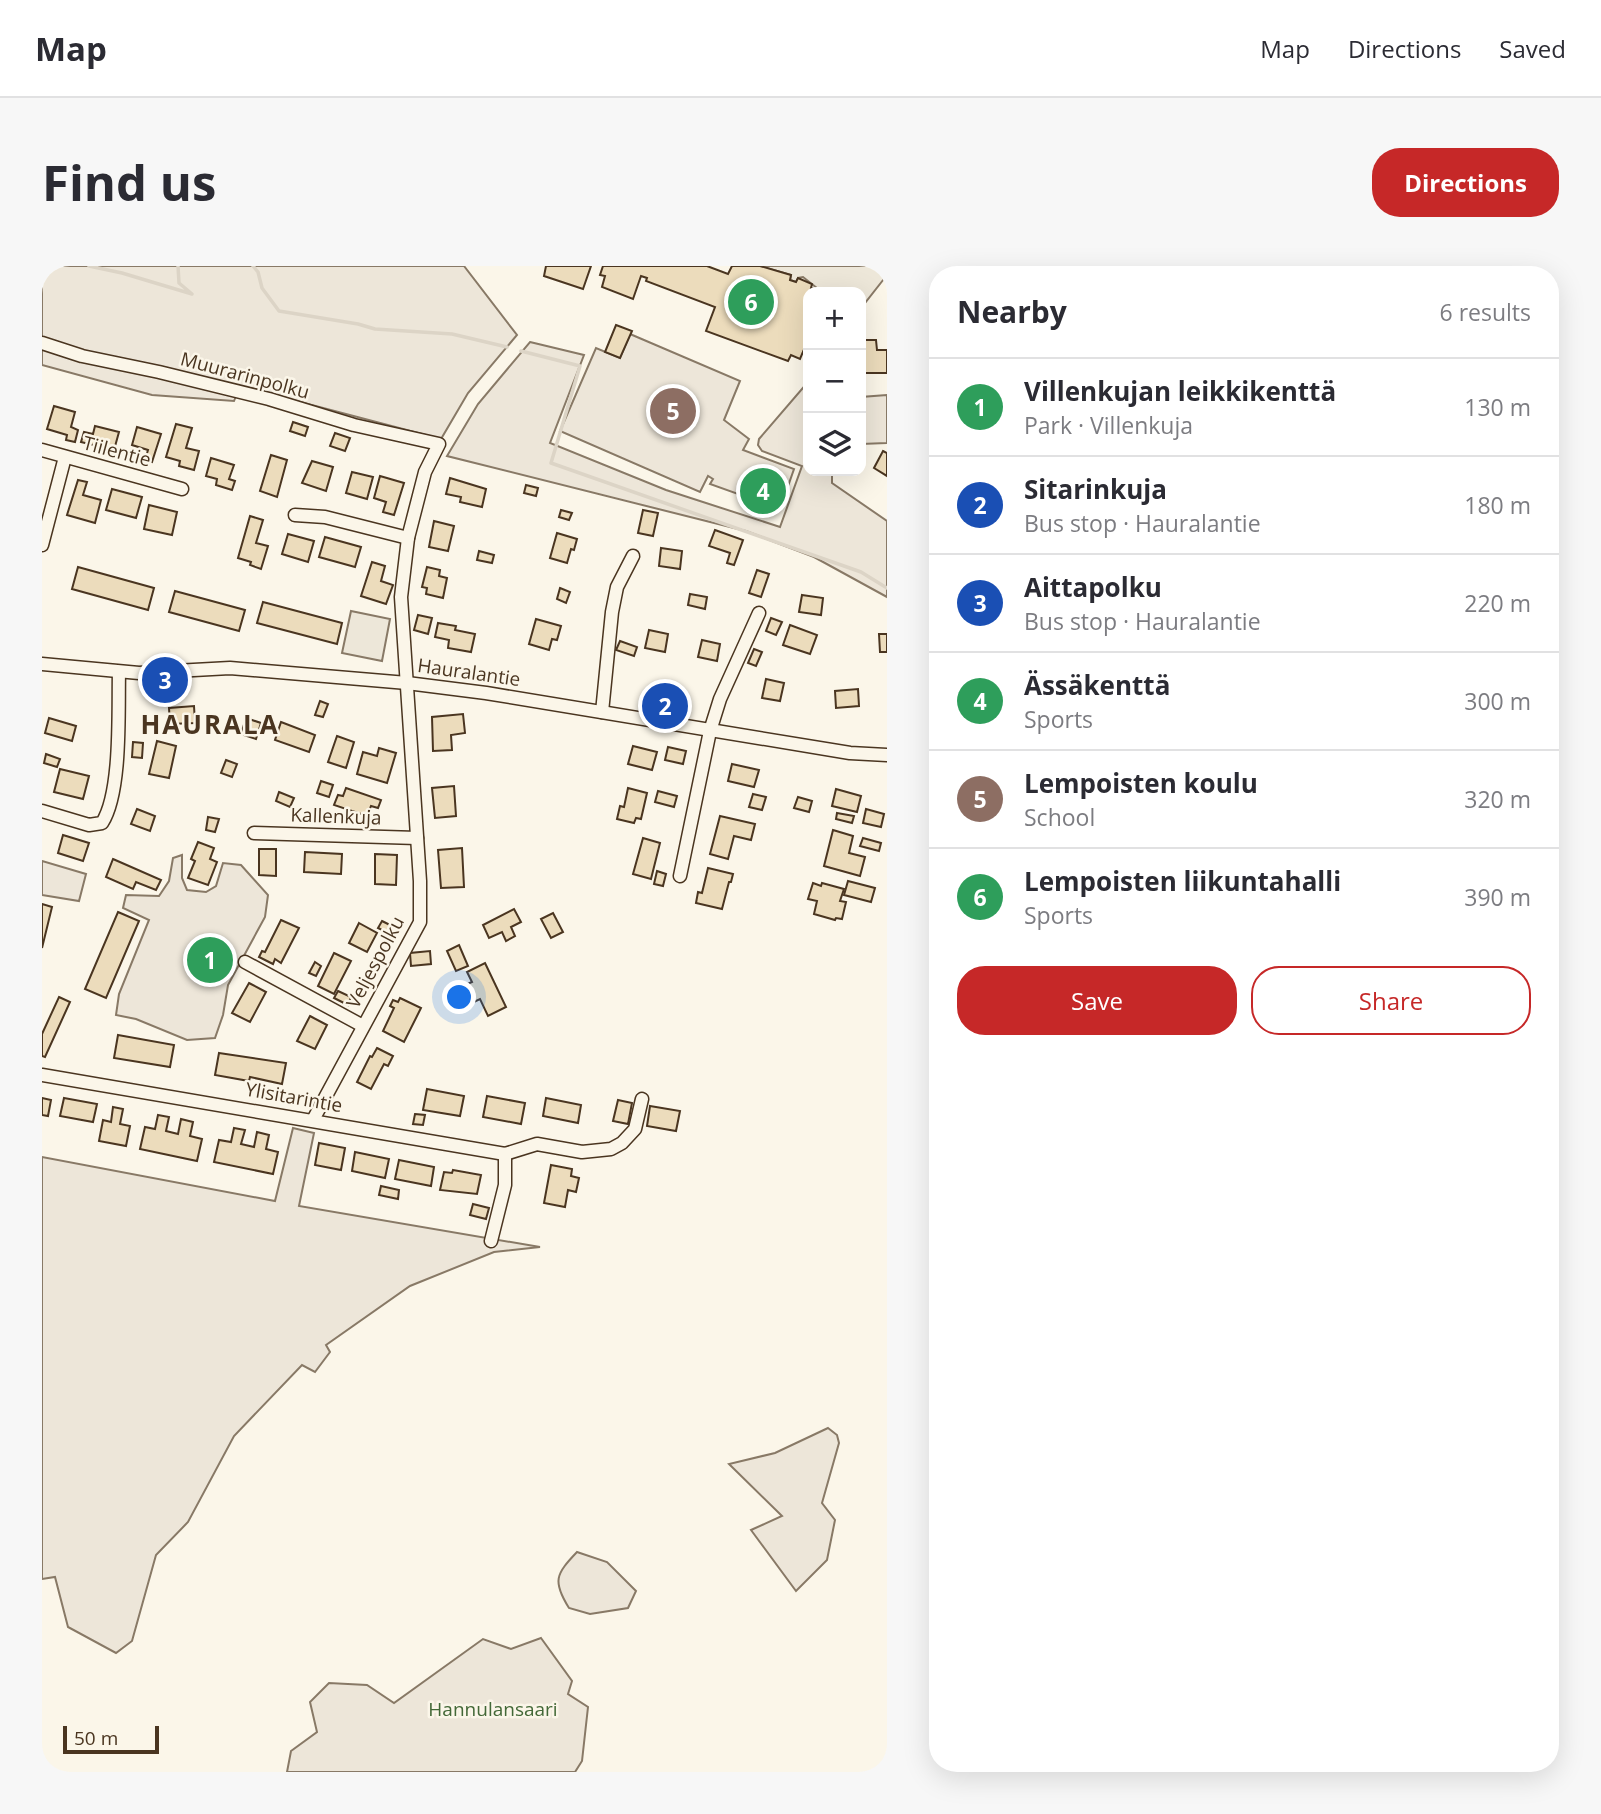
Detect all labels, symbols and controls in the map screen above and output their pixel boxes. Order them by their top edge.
text: Map [35,26,107,71]
text: Map [1260,32,1310,65]
text: Directions [1348,32,1461,65]
text: Saved [1499,32,1566,65]
button: Directions [1372,148,1559,217]
text: Find us [42,149,216,215]
pin: 6 [728,276,774,328]
map controls [803,287,866,476]
button: + [803,287,866,350]
text: Nearby [957,291,1067,332]
text: 6 results [1440,296,1531,328]
street label: Muurarinpolku [178,345,312,405]
button: − [803,350,866,413]
text: Villenkujan leikkikenttä [1024,373,1336,409]
pin: 5 [650,385,696,437]
text: 1 [973,391,987,423]
text: 130 m [1464,391,1531,423]
text: Park · Villenkuja [1024,409,1193,441]
button: layers [803,413,866,476]
street label: Tiilentie [80,429,154,473]
pin: 4 [740,465,786,517]
text: Sitarinkuja [1024,471,1167,507]
text: 2 [973,489,987,521]
text: 180 m [1464,489,1531,521]
text: Bus stop · Hauralantie [1024,507,1261,539]
text: Aittapolku [1024,569,1162,605]
text: 3 [973,587,987,619]
text: 220 m [1464,587,1531,619]
text: Bus stop · Hauralantie [1024,605,1261,637]
street label: Hauralantie [416,652,522,692]
pin: 3 [142,654,188,706]
text: Ässäkenttä [1024,667,1170,703]
pin: 2 [642,680,688,732]
text: 4 [973,685,987,717]
text: 300 m [1464,685,1531,717]
text: Sports [1024,703,1093,735]
district label: HAURALA [140,706,280,742]
text: Lempoisten koulu [1024,765,1258,801]
text: 5 [973,783,987,815]
text: 320 m [1464,783,1531,815]
street label: Kallenkuja [290,801,382,831]
text: School [1024,801,1095,833]
text: Lempoisten liikuntahalli [1024,863,1341,899]
text: 6 [973,881,987,913]
text: 390 m [1464,881,1531,913]
text: Sports [1024,899,1093,931]
street label: Veljespolku [340,911,410,1013]
pin: 1 [187,934,233,986]
button: Save [957,966,1237,1035]
button: Share [1251,966,1531,1035]
your location [442,980,476,1014]
street label: Ylisitarintie [244,1076,344,1118]
park label: Hannulansaari [428,1696,558,1722]
scale bar [63,1723,159,1755]
text: 50 m [74,1725,118,1751]

